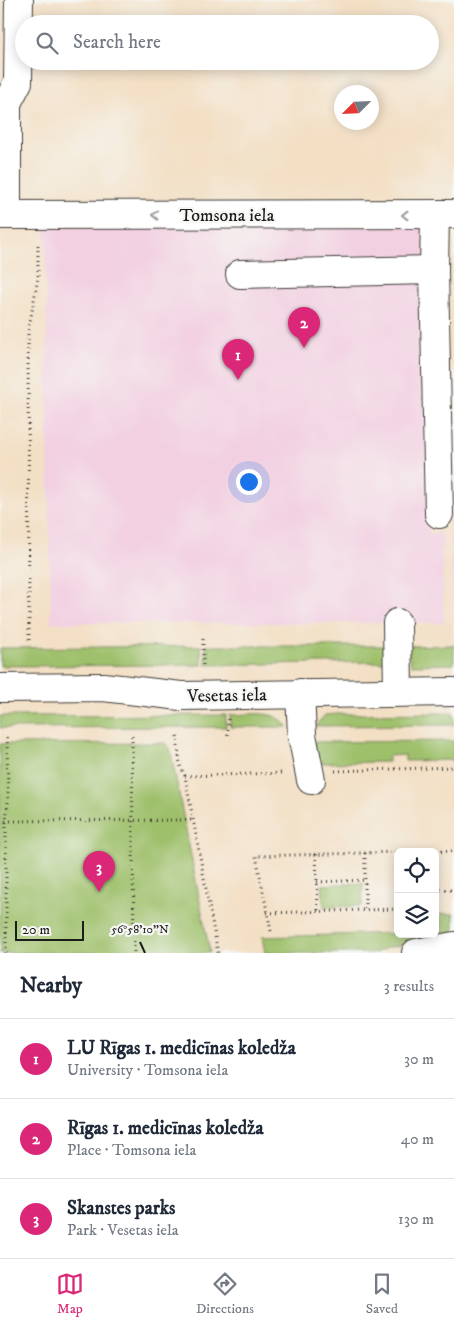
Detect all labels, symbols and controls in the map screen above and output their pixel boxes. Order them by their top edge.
search box [15,15,439,70]
icon: search [33,29,61,57]
text: Search here [73,31,161,54]
north arrow [334,85,379,130]
street label: Tomsona iela [180,205,275,227]
one-way arrow [151,210,159,220]
one-way arrow [401,210,409,220]
pin: 2 [288,307,320,348]
pin: 1 [222,339,254,380]
your location [236,469,262,495]
street label: Vesetas iela [186,684,267,708]
map controls [394,848,439,938]
button: locate [394,848,439,893]
pin: 3 [83,851,115,892]
button: layers [394,893,439,938]
scale bar [15,918,84,941]
text: 20 m [22,921,50,939]
text: 56°58'10"N [111,922,169,937]
text: Nearby [20,973,82,999]
text: 3 results [384,976,434,996]
text: LU Rīgas 1. medicīnas koledža [67,1037,296,1060]
text: 1 [33,1049,39,1069]
text: 30 m [404,1049,434,1069]
text: University · Tomsona iela [67,1060,228,1080]
text: Rīgas 1. medicīnas koledža [67,1117,264,1140]
text: 2 [32,1129,40,1149]
text: 40 m [401,1129,434,1149]
text: Place · Tomsona iela [67,1140,196,1160]
text: Skanstes parks [67,1197,175,1220]
text: 3 [33,1209,39,1229]
text: 130 m [398,1209,434,1229]
text: Park · Vesetas iela [67,1220,179,1240]
tab: Map [56,1270,84,1318]
tab: Directions [196,1270,254,1318]
tab: Saved [366,1270,398,1318]

